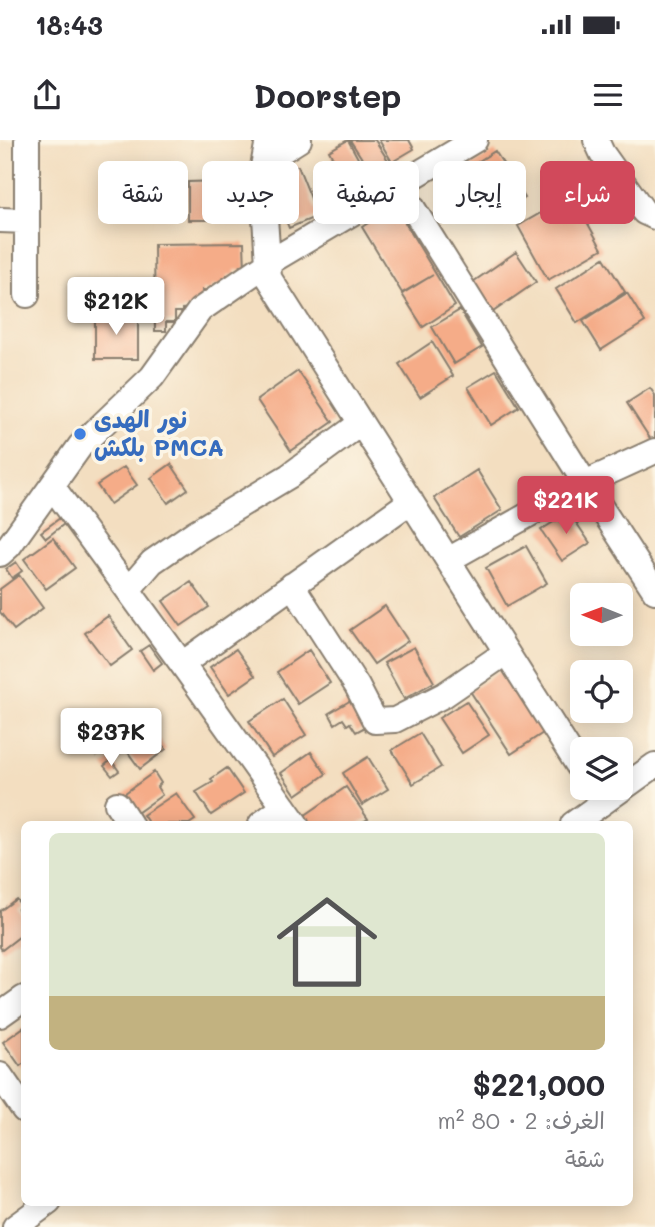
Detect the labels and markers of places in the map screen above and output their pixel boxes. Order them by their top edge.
pin: $212K [67,278,165,337]
place label: نور الهدى بلكش PMCA [94,403,224,462]
marker: نور الهدى بلكش PMCA [72,426,88,442]
pin: $221K [517,476,615,536]
pin: $237K [62,708,160,768]

